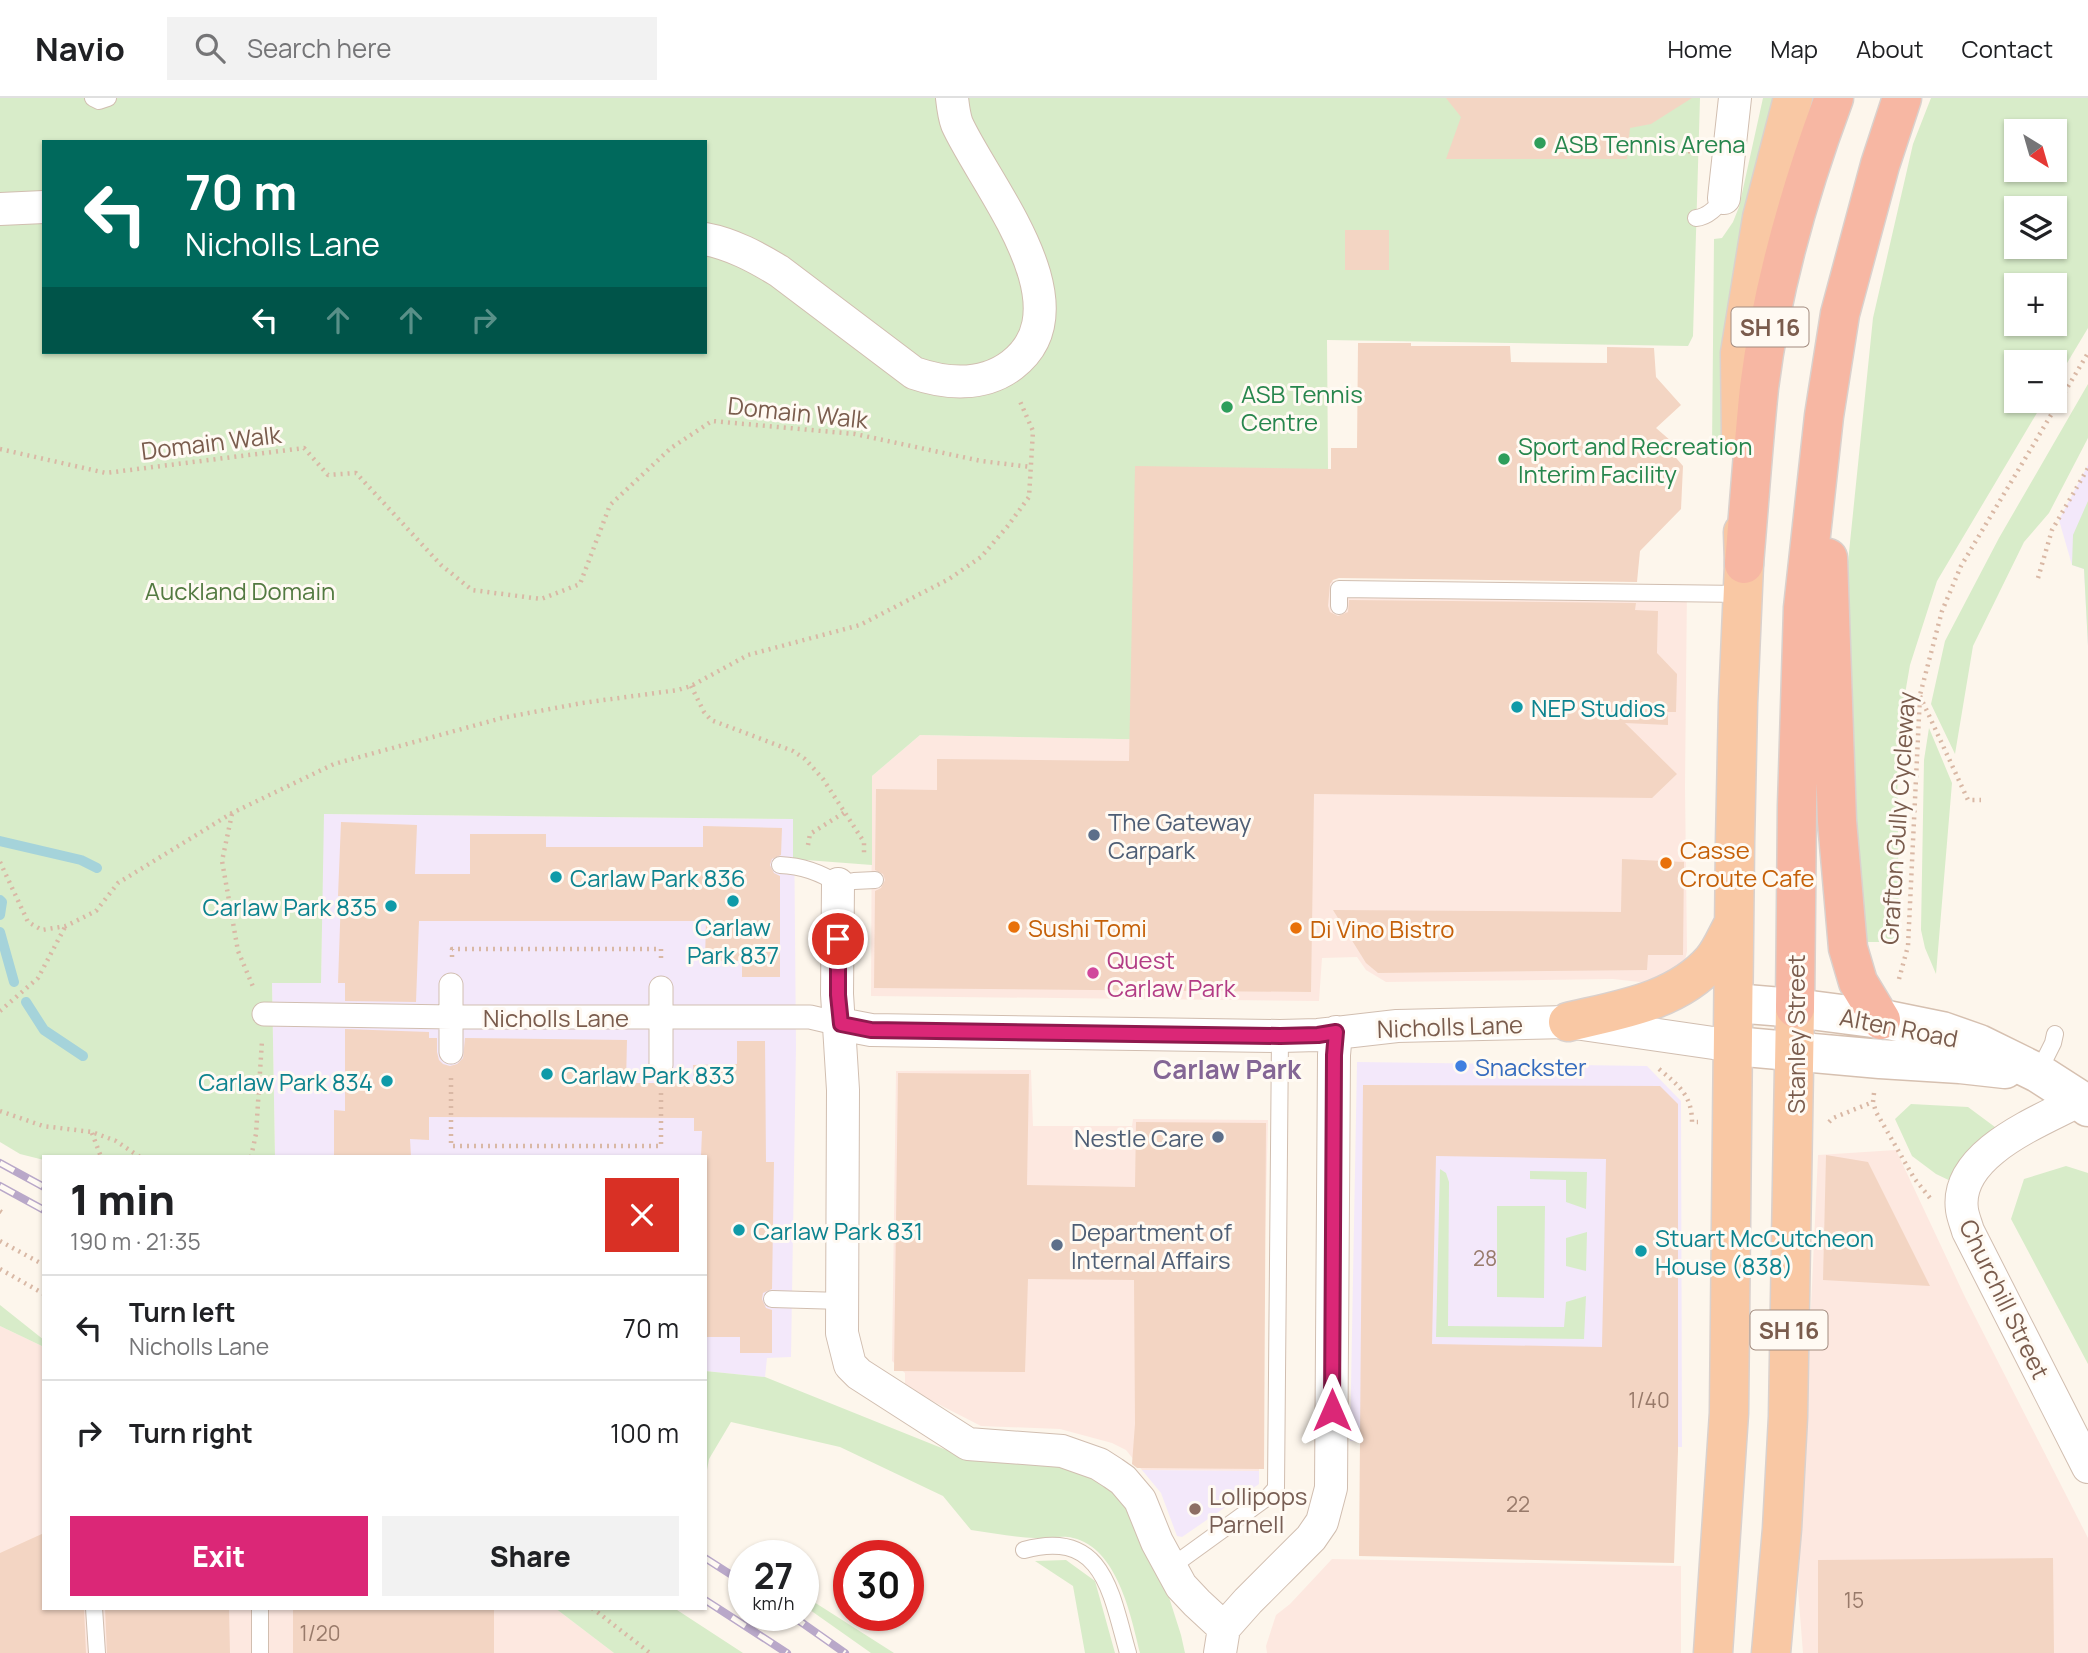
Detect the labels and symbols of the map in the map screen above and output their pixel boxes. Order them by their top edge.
north arrow [2004,119,2067,182]
place label: ASB Tennis Arena [1554,127,1746,160]
marker: ASB Tennis Arena [1532,135,1548,151]
road number: SH 16 [1732,308,1809,346]
place label: ASB Tennis Centre [1241,377,1363,438]
street label: Domain Walk [726,388,871,436]
marker: ASB Tennis Centre [1219,399,1235,415]
street label: Domain Walk [139,417,284,467]
place label: Sport and Recreation Interim Facility [1518,429,1752,490]
marker: Sport and Recreation Interim Facility [1496,451,1512,467]
park label: Auckland Domain [145,574,335,607]
street label: Grafton Gully Cycleway [1872,690,1922,946]
place label: NEP Studios [1531,691,1666,724]
marker: NEP Studios [1509,699,1525,715]
place label: The Gateway Carpark [1108,805,1252,866]
marker: The Gateway Carpark [1086,827,1102,843]
place label: Casse Croute Cafe [1680,833,1815,894]
marker: Casse Croute Cafe [1658,855,1674,871]
place label: Carlaw Park 836 [570,861,746,894]
marker: Carlaw Park 836 [548,869,564,885]
place label: Carlaw Park 835 [202,890,377,923]
marker: Carlaw Park 837 [725,893,741,909]
marker: Carlaw Park 835 [383,898,399,914]
pin [808,909,868,969]
place label: Carlaw Park 837 [687,910,779,971]
place label: Sushi Tomi [1028,911,1147,944]
place label: Di Vino Bistro [1310,912,1454,945]
marker: Sushi Tomi [1006,919,1022,935]
marker: Di Vino Bistro [1288,920,1304,936]
place label: Quest Carlaw Park [1107,943,1237,1004]
street label: Stanley Street [1779,954,1812,1114]
marker: Quest Carlaw Park [1085,965,1101,981]
street label: Alten Road [1837,999,1961,1055]
street label: Nicholls Lane [483,1001,629,1034]
street label: Nicholls Lane [1376,1007,1524,1045]
place label: Snackster [1475,1050,1587,1083]
district label: Carlaw Park [1153,1051,1302,1087]
place label: Carlaw Park 833 [561,1058,735,1091]
marker: Snackster [1453,1058,1469,1074]
place label: Carlaw Park 834 [198,1065,373,1098]
marker: Carlaw Park 833 [539,1066,555,1082]
marker: Carlaw Park 834 [379,1073,395,1089]
place label: Nestle Care [1074,1121,1204,1154]
marker: Nestle Care [1210,1129,1226,1145]
place label: Carlaw Park 831 [753,1214,923,1247]
street label: Churchill Street [1952,1214,2058,1384]
place label: Department of Internal Affairs [1071,1215,1232,1276]
place label: Stuart McCutcheon House (838) [1655,1221,1874,1282]
marker: Carlaw Park 831 [731,1222,747,1238]
marker: Department of Internal Affairs [1049,1237,1065,1253]
marker: Stuart McCutcheon House (838) [1633,1243,1649,1259]
house number: 28 [1473,1244,1497,1272]
road number: SH 16 [1750,1310,1828,1350]
position arrow [1295,1373,1369,1447]
house number: 1/40 [1628,1386,1670,1414]
place label: Lollipops Parnell [1209,1479,1307,1540]
house number: 22 [1506,1490,1530,1518]
marker: Lollipops Parnell [1187,1501,1203,1517]
speed limit sign: 30 [833,1540,924,1631]
house number: 15 [1844,1586,1864,1614]
house number: 1/20 [299,1619,341,1647]

